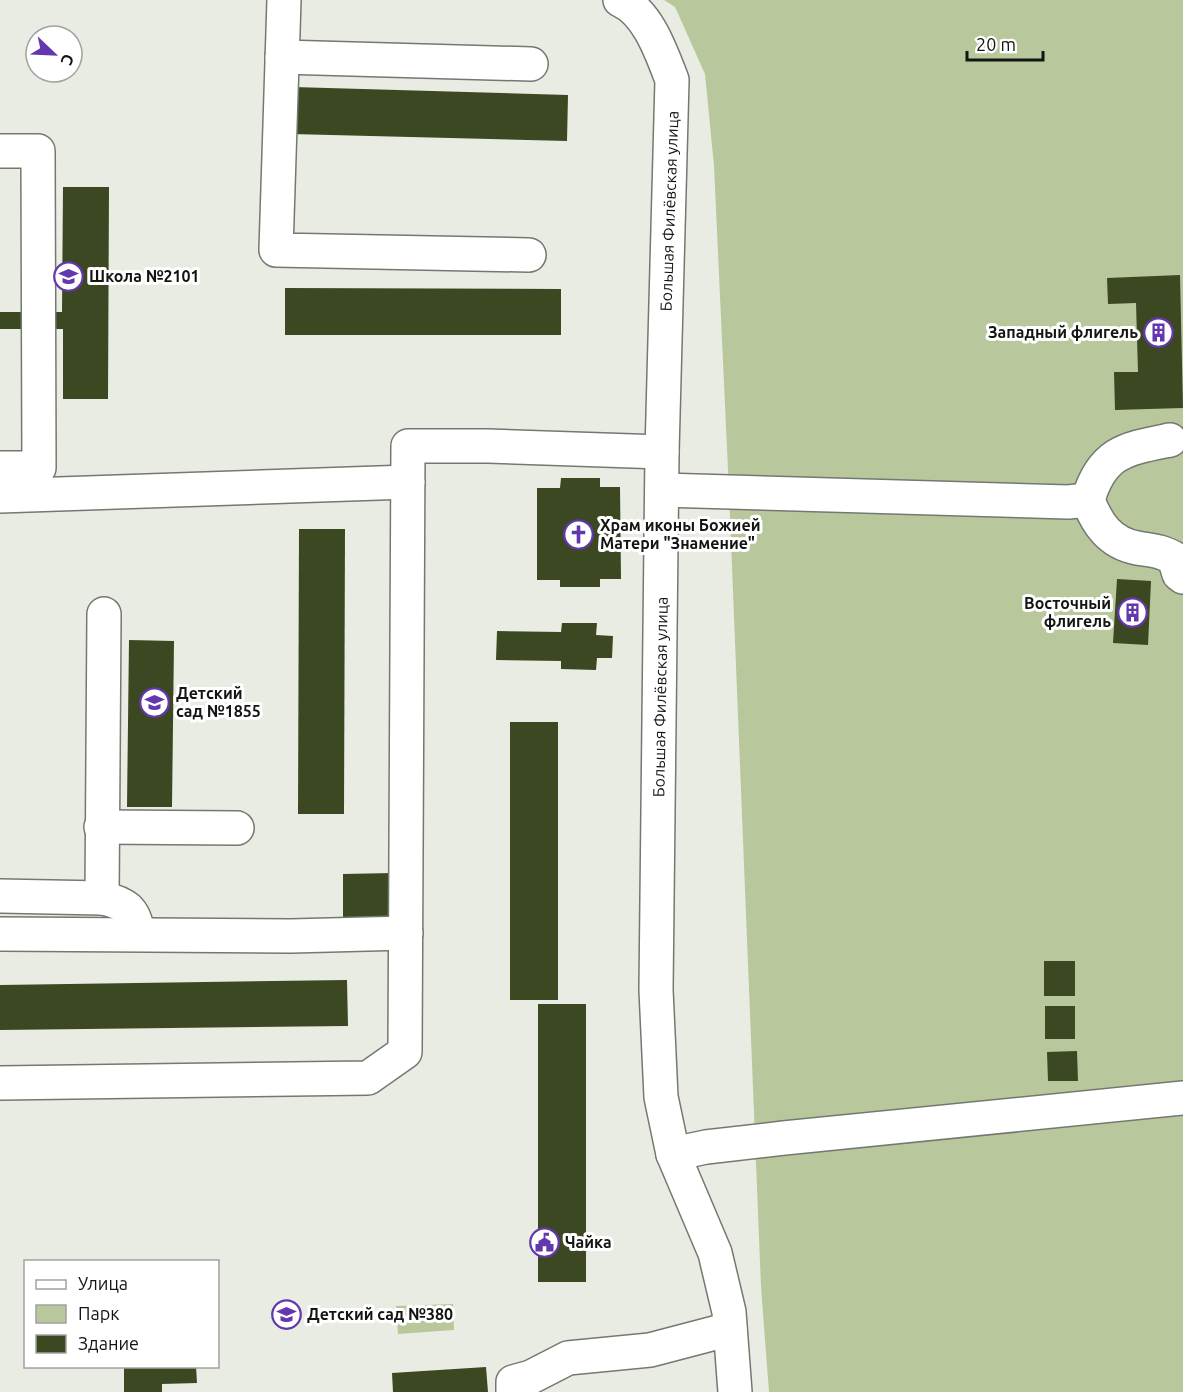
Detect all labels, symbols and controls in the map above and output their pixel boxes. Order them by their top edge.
north arrow [24,24,84,84]
scale bar [967,24,1044,62]
text: 20 m [976,34,1016,54]
text: С [58,52,78,68]
street label: Большая Филёвская улица [657,110,681,312]
school or university icon: Школа №2101 [52,260,84,292]
place label: Школа №2101 [89,267,200,285]
building icon: Западный флигель [1143,316,1175,348]
place label: Западный флигель [988,323,1138,341]
place label: Храм иконы Божией Матери "Знамение" [600,516,760,552]
church icon: Храм иконы Божией Матери "Знамение" [563,518,595,550]
place label: Восточный флигель [1024,594,1111,630]
building icon: Восточный флигель [1116,596,1148,628]
street label: Большая Филёвская улица [649,597,671,797]
place label: Детский сад №1855 [176,684,261,720]
school or university icon: Детский сад №1855 [139,686,171,718]
public building icon: Чайка [528,1226,560,1258]
place label: Чайка [565,1233,612,1251]
legend [24,1260,219,1368]
text: Улица [78,1273,128,1293]
school or university icon: Детский сад №380 [270,1298,302,1330]
text: Парк [78,1303,119,1323]
place label: Детский сад №380 [307,1305,453,1323]
text: Здание [78,1333,139,1353]

